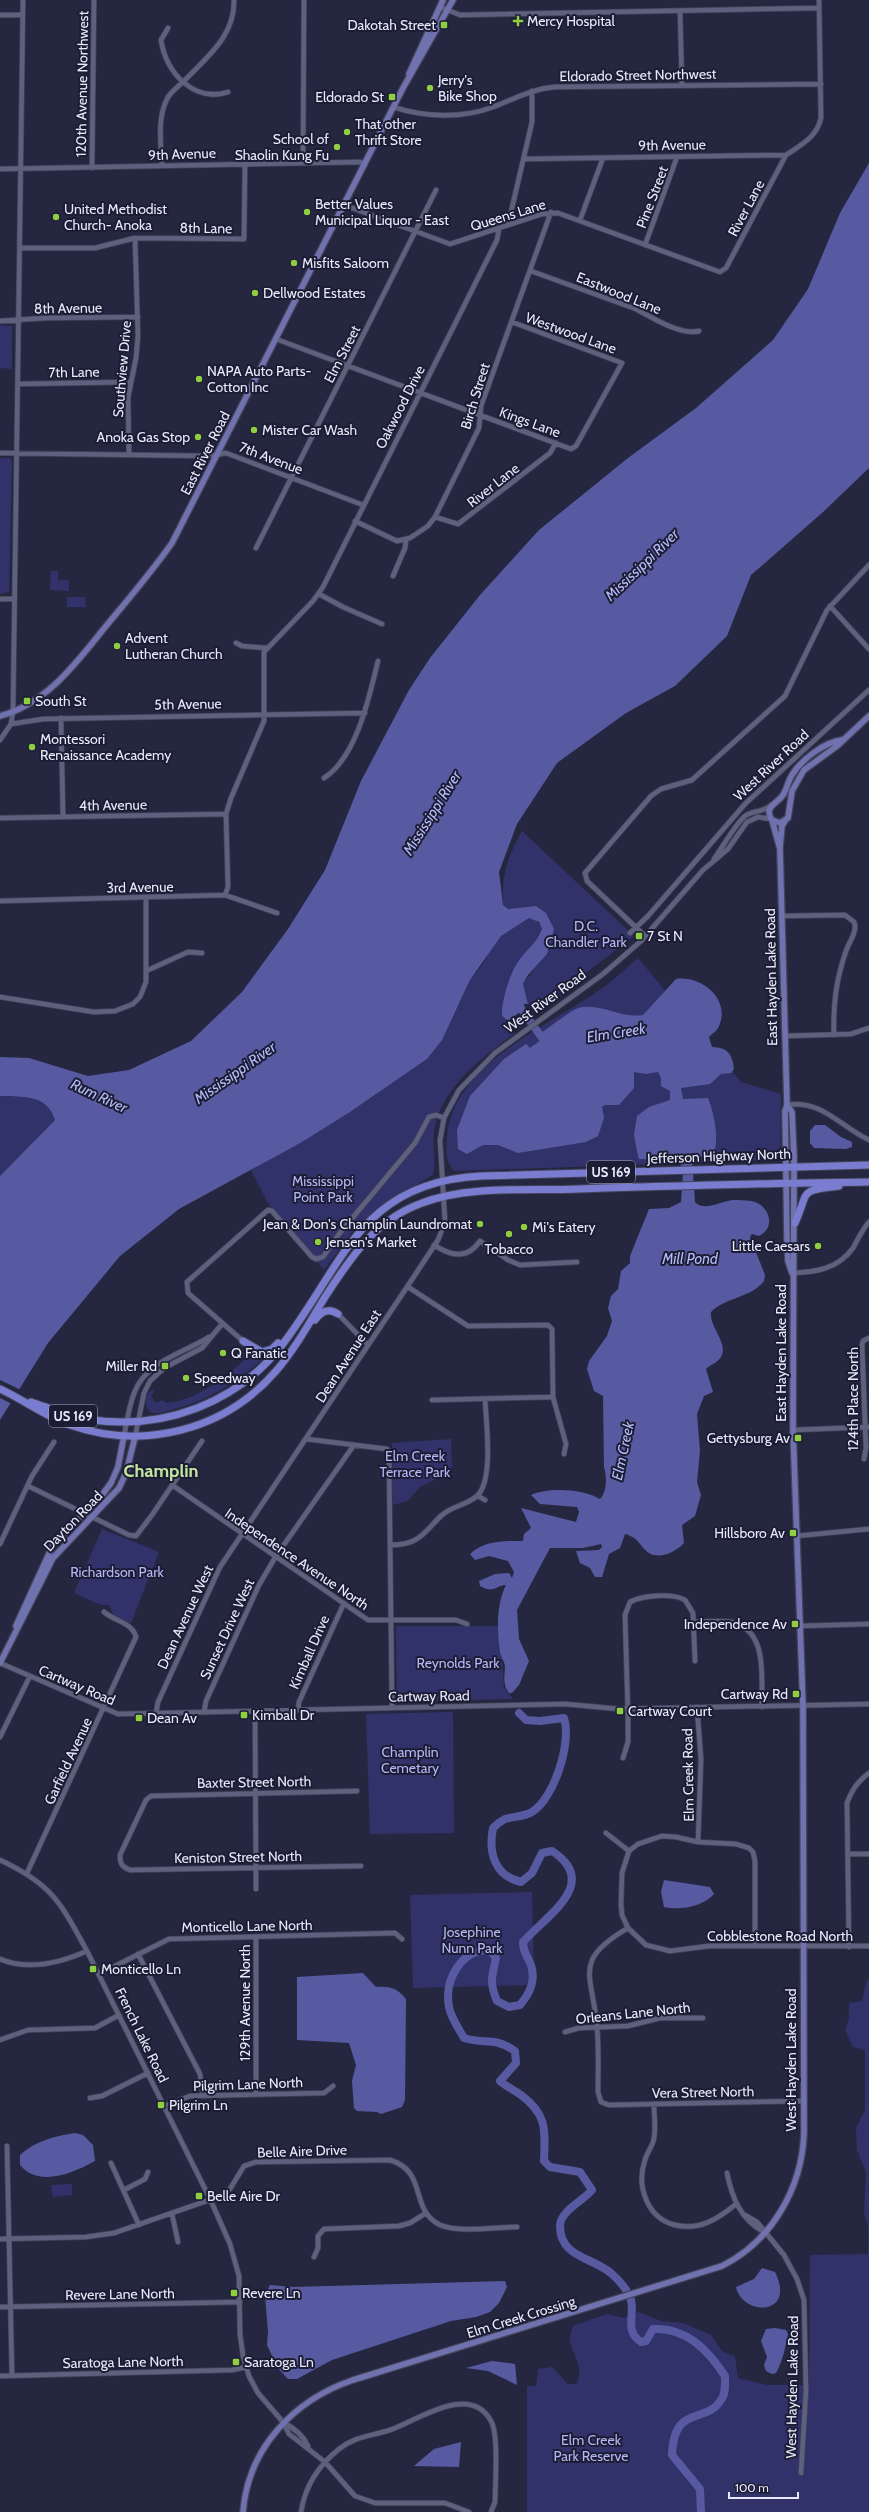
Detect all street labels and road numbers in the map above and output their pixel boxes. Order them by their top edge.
street label: 120th Avenue Northwest [72,10,92,157]
street label: Eldorado Street Northwest [559,65,717,85]
street label: 9th Avenue [638,135,706,155]
street label: 9th Avenue [148,144,216,164]
street label: Pine Street [632,163,672,231]
street label: River Lane [724,177,768,239]
street label: Queens Lane [468,195,548,235]
street label: 8th Lane [180,219,232,237]
street label: Eastwood Lane [574,268,664,318]
street label: 8th Avenue [34,298,102,318]
street label: Westwood Lane [523,308,619,358]
street label: Southview Drive [109,320,135,418]
street label: Elm Street [320,322,364,386]
street label: Birch Street [456,360,494,431]
street label: Oakwood Drive [371,362,429,452]
street label: 7th Lane [48,363,100,381]
street label: Kings Lane [497,403,563,441]
street label: East River Road [176,408,234,498]
street label: 7th Avenue [237,438,305,478]
street label: River Lane [463,459,523,511]
street label: 5th Avenue [154,694,222,714]
street label: West River Road [729,725,813,805]
street label: 4th Avenue [79,795,147,815]
street label: 3rd Avenue [106,877,174,897]
street label: East Hayden Lake Road [761,908,781,1046]
street label: West River Road [501,965,589,1037]
street label: Jefferson Highway North [646,1144,791,1168]
road number: US 169 [587,1161,635,1183]
street label: East Hayden Lake Road [772,1284,790,1422]
street label: Dean Avenue East [311,1306,385,1406]
street label: 124th Place North [844,1347,862,1451]
road number: US 169 [49,1405,97,1427]
street label: Dayton Road [40,1487,106,1555]
street label: Independence Avenue North [222,1504,372,1614]
street label: Dean Avenue West [153,1562,217,1672]
street label: Sunset Drive West [196,1576,258,1682]
street label: Kimball Drive [285,1612,333,1692]
street label: Cartway Road [36,1661,118,1709]
street label: Cartway Road [388,1686,470,1706]
street label: Garfield Avenue [40,1715,96,1807]
street label: Elm Creek Road [678,1728,698,1822]
street label: Baxter Street North [197,1772,311,1792]
street label: Keniston Street North [174,1847,302,1867]
street label: Monticello Lane North [181,1916,313,1936]
street label: Cobblestone Road North [707,1927,853,1945]
street label: 129th Avenue North [236,1945,254,2061]
street label: French Lake Road [111,1985,173,2085]
street label: West Hayden Lake Road [782,1989,800,2131]
street label: Orleans Lane North [575,1998,691,2028]
street label: Pilgrim Lane North [193,2073,303,2095]
street label: Vera Street North [652,2082,754,2102]
street label: Belle Aire Drive [257,2140,347,2162]
street label: Revere Lane North [65,2284,175,2304]
street label: Elm Creek Crossing [464,2292,579,2342]
street label: West Hayden Lake Road [782,2315,802,2459]
street label: Saratoga Lane North [62,2352,184,2372]

